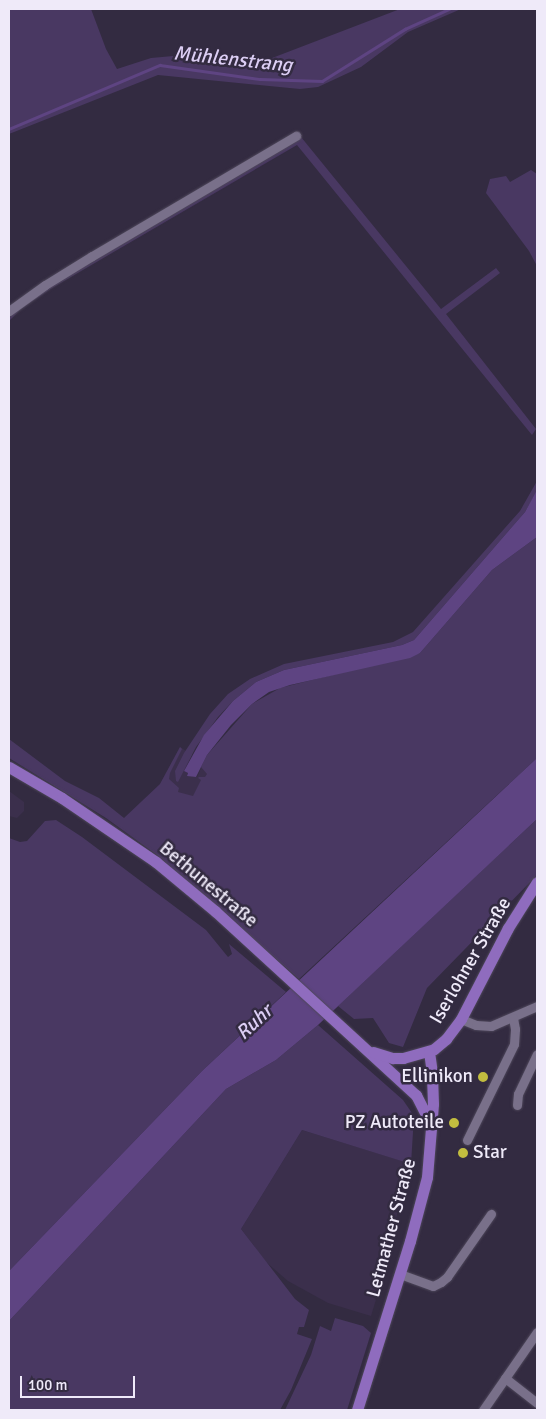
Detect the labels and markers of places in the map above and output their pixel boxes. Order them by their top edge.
place label: Ellinikon [401,1066,473,1088]
marker: Ellinikon [477,1071,489,1083]
place label: PZ Autoteile [345,1112,444,1134]
marker: PZ Autoteile [448,1117,460,1129]
place label: Star [473,1142,507,1164]
marker: Star [457,1147,469,1159]

